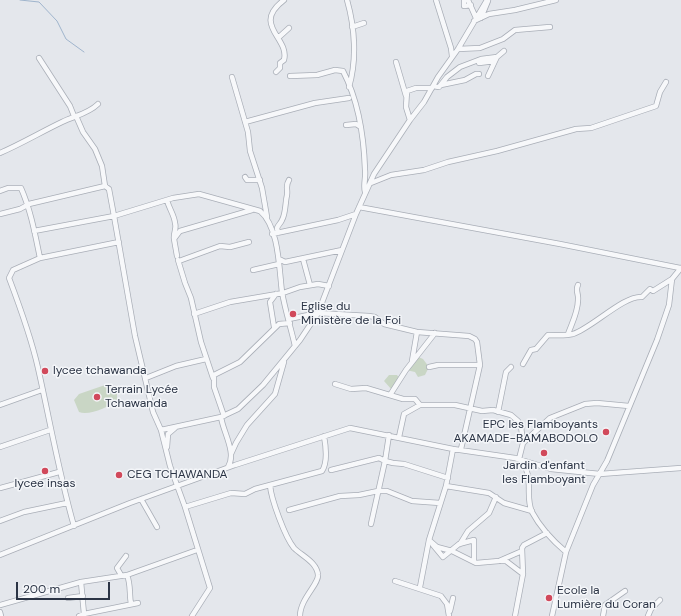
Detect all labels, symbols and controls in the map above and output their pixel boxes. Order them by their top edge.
place label: Eglise du Ministère de la Foi [301,300,401,328]
marker: Eglise du Ministère de la Foi [288,309,298,319]
place label: lycee tchawanda [53,364,147,378]
marker: lycee tchawanda [40,366,50,376]
place label: Terrain Lycée Tchawanda [105,383,178,411]
marker: Terrain Lycée Tchawanda [92,392,102,402]
place label: EPC les Flamboyants AKAMADE-BAMABODOLO [453,418,598,446]
marker: EPC les Flamboyants AKAMADE-BAMABODOLO [601,427,611,437]
marker: Jardin d'enfant les Flamboyant [539,448,549,458]
place label: Jardin d'enfant les Flamboyant [502,459,586,487]
marker: lycee insas [40,466,50,476]
place label: CEG TCHAWANDA [127,468,228,482]
marker: CEG TCHAWANDA [114,470,124,480]
place label: lycee insas [15,477,75,491]
scale bar [18,574,112,600]
text: 200 m [23,581,60,597]
place label: Ecole la Lumière du Coran [557,584,656,612]
marker: Ecole la Lumière du Coran [544,593,554,603]

